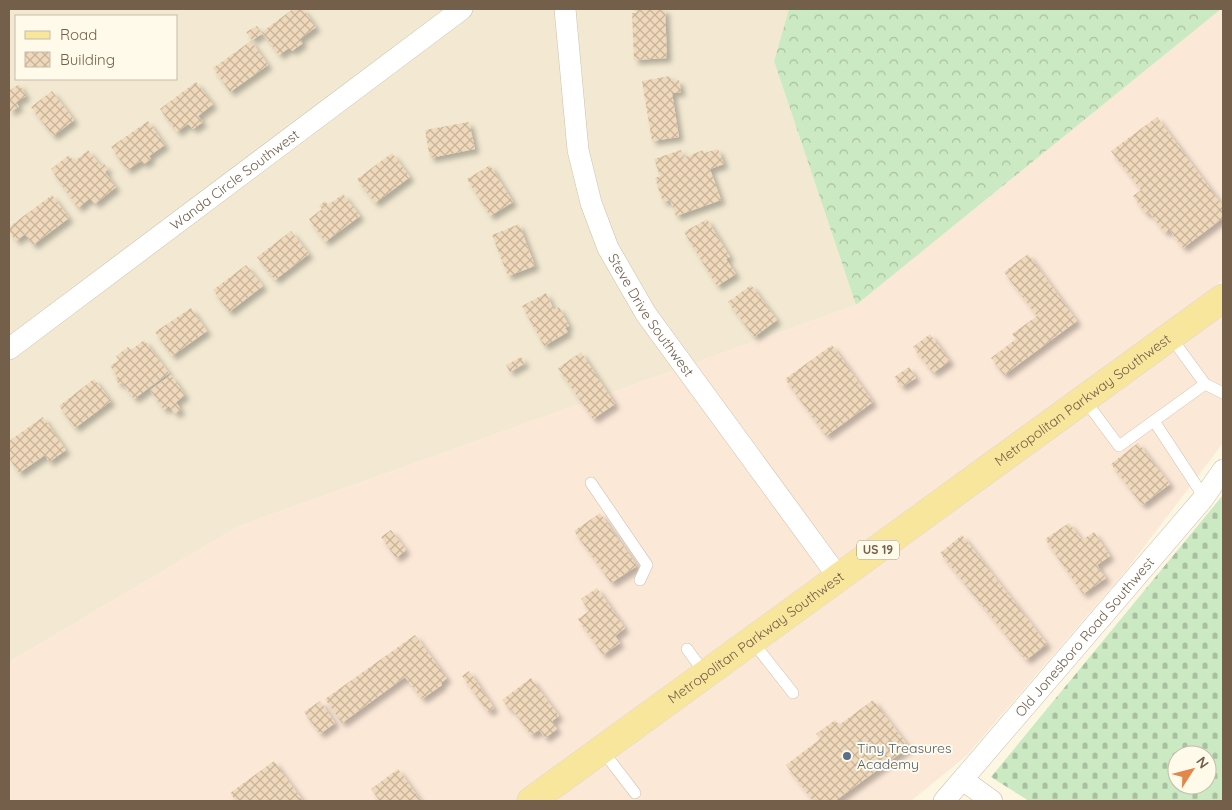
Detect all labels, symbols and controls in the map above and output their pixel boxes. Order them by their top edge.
legend [15,15,178,80]
text: Road [60,25,97,44]
text: Building [60,50,115,69]
street label: Wanda Circle Southwest [166,125,303,234]
street label: Steve Drive Southwest [604,250,698,380]
street label: Metropolitan Parkway Southwest [991,330,1174,470]
road number: US 19 [857,540,899,560]
street label: Old Jonesboro Road Southwest [1011,553,1158,721]
street label: Metropolitan Parkway Southwest [664,567,848,708]
place label: Tiny Treasures Academy [857,739,952,773]
north arrow [1167,745,1217,795]
marker: Tiny Treasures Academy [841,750,853,762]
text: N [1192,753,1213,772]

